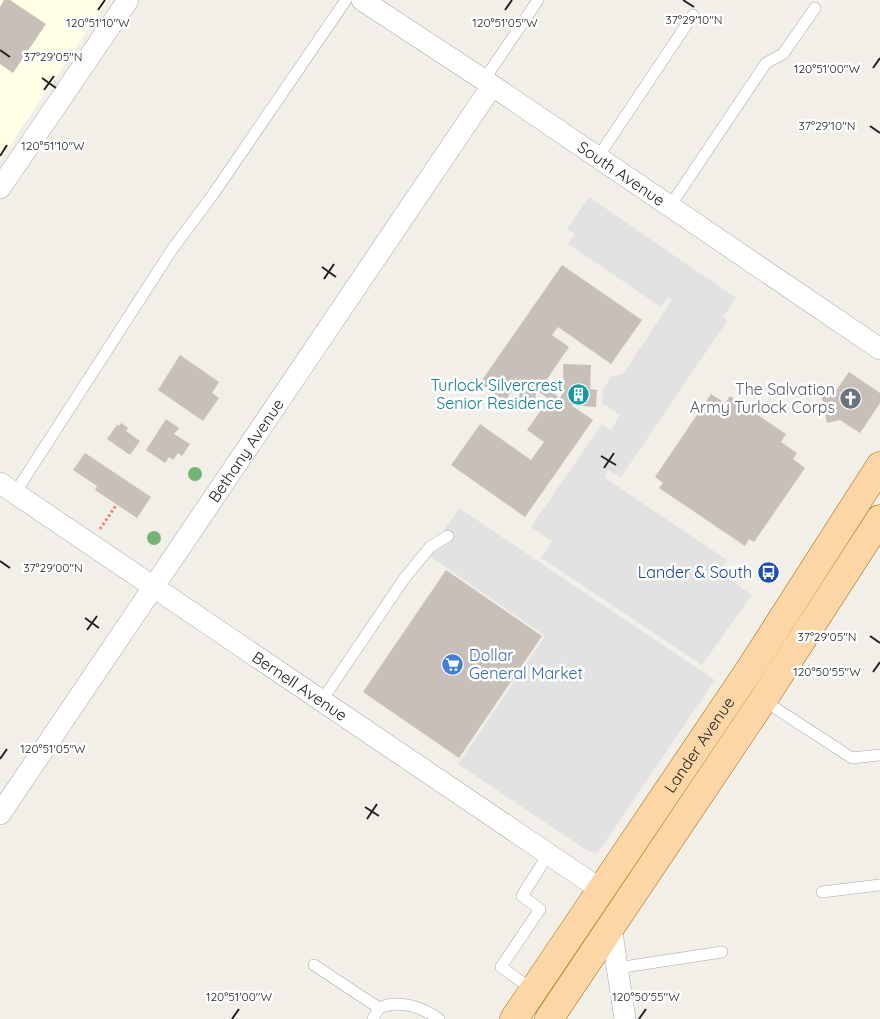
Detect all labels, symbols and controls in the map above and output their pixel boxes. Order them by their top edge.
text: 37°29'10"N [665,12,723,27]
text: 120°51'10"W [66,15,130,30]
text: 120°51'05"W [472,15,538,30]
text: 37°29'05"N [23,49,83,64]
text: 120°51'00"W [794,61,860,76]
text: 37°29'10"N [798,118,856,133]
street label: South Avenue [574,137,669,210]
text: 120°51'10"W [21,138,85,153]
place label: Turlock Silvercrest Senior Residence [431,375,563,413]
place label: The Salvation Army Turlock Corps [690,379,835,417]
building icon: Turlock Silvercrest Senior Residence [567,382,591,406]
church icon: The Salvation Army Turlock Corps [839,386,863,410]
street label: Bethany Avenue [204,395,288,506]
text: 37°29'00"N [23,560,83,575]
bus stop icon: Lander & South [756,560,780,584]
place label: Lander & South [638,562,752,582]
text: 37°29'05"N [797,629,857,644]
place label: Dollar General Market [469,645,583,683]
street label: Bernell Avenue [248,647,351,725]
supermarket icon: Dollar General Market [441,652,465,676]
text: 120°50'55"W [793,664,861,679]
street label: Lander Avenue [660,693,739,796]
text: 120°51'05"W [20,741,86,756]
text: 120°51'00"W [206,989,272,1004]
text: 120°50'55"W [612,989,680,1004]

